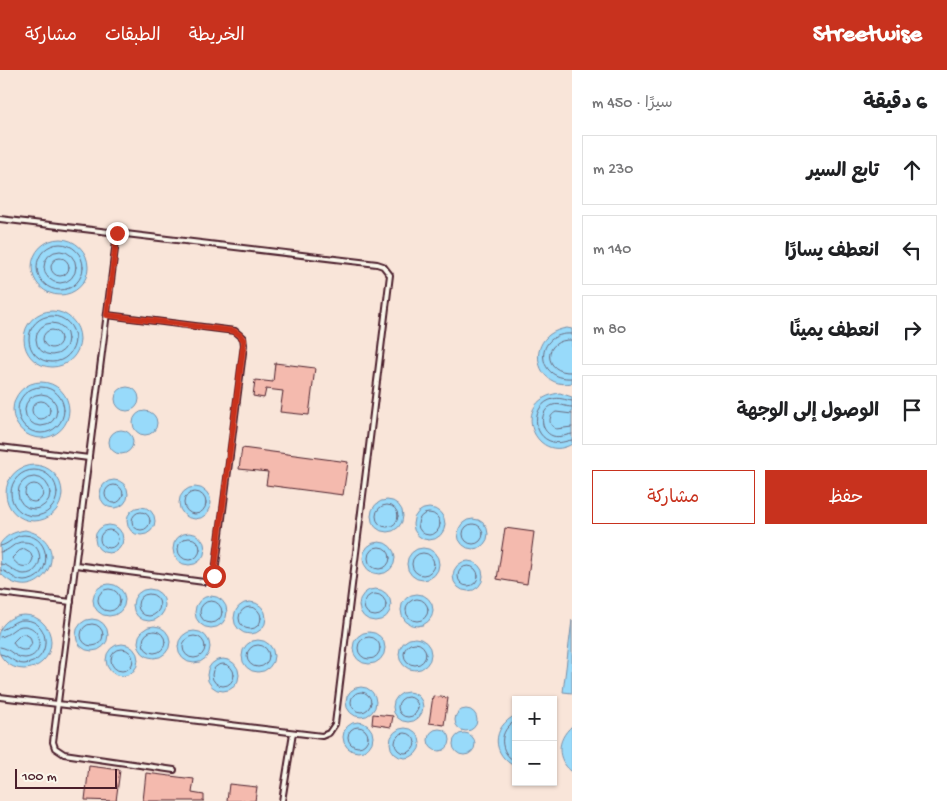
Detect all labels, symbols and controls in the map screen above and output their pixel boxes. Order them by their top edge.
text: Streetwise [813,21,922,50]
text: مشاركة [25,26,77,47]
text: الطبقات [105,26,161,47]
text: الخريطة [189,26,245,47]
text: 6 دقيقة [863,92,927,117]
text: سيرًا · 450 m [592,95,673,114]
icon: ahead [898,156,926,184]
text: 230 m [593,161,633,180]
text: تابع السير [807,161,879,184]
route end [106,222,129,245]
icon: left [898,236,926,264]
text: 140 m [593,241,631,260]
text: انعطف يسارًا [785,241,879,264]
icon: right [898,316,926,344]
text: 80 m [593,321,626,340]
text: انعطف يمينًا [790,321,879,344]
icon: arrive [898,396,926,424]
text: الوصول إلى الوجهة [736,401,879,424]
button: مشاركة [592,470,755,524]
button: حفظ [765,470,927,524]
route start [203,565,226,588]
map controls [512,696,557,786]
button: + [512,696,557,741]
button: − [512,741,557,786]
scale bar [15,766,118,789]
text: 100 m [22,769,57,786]

